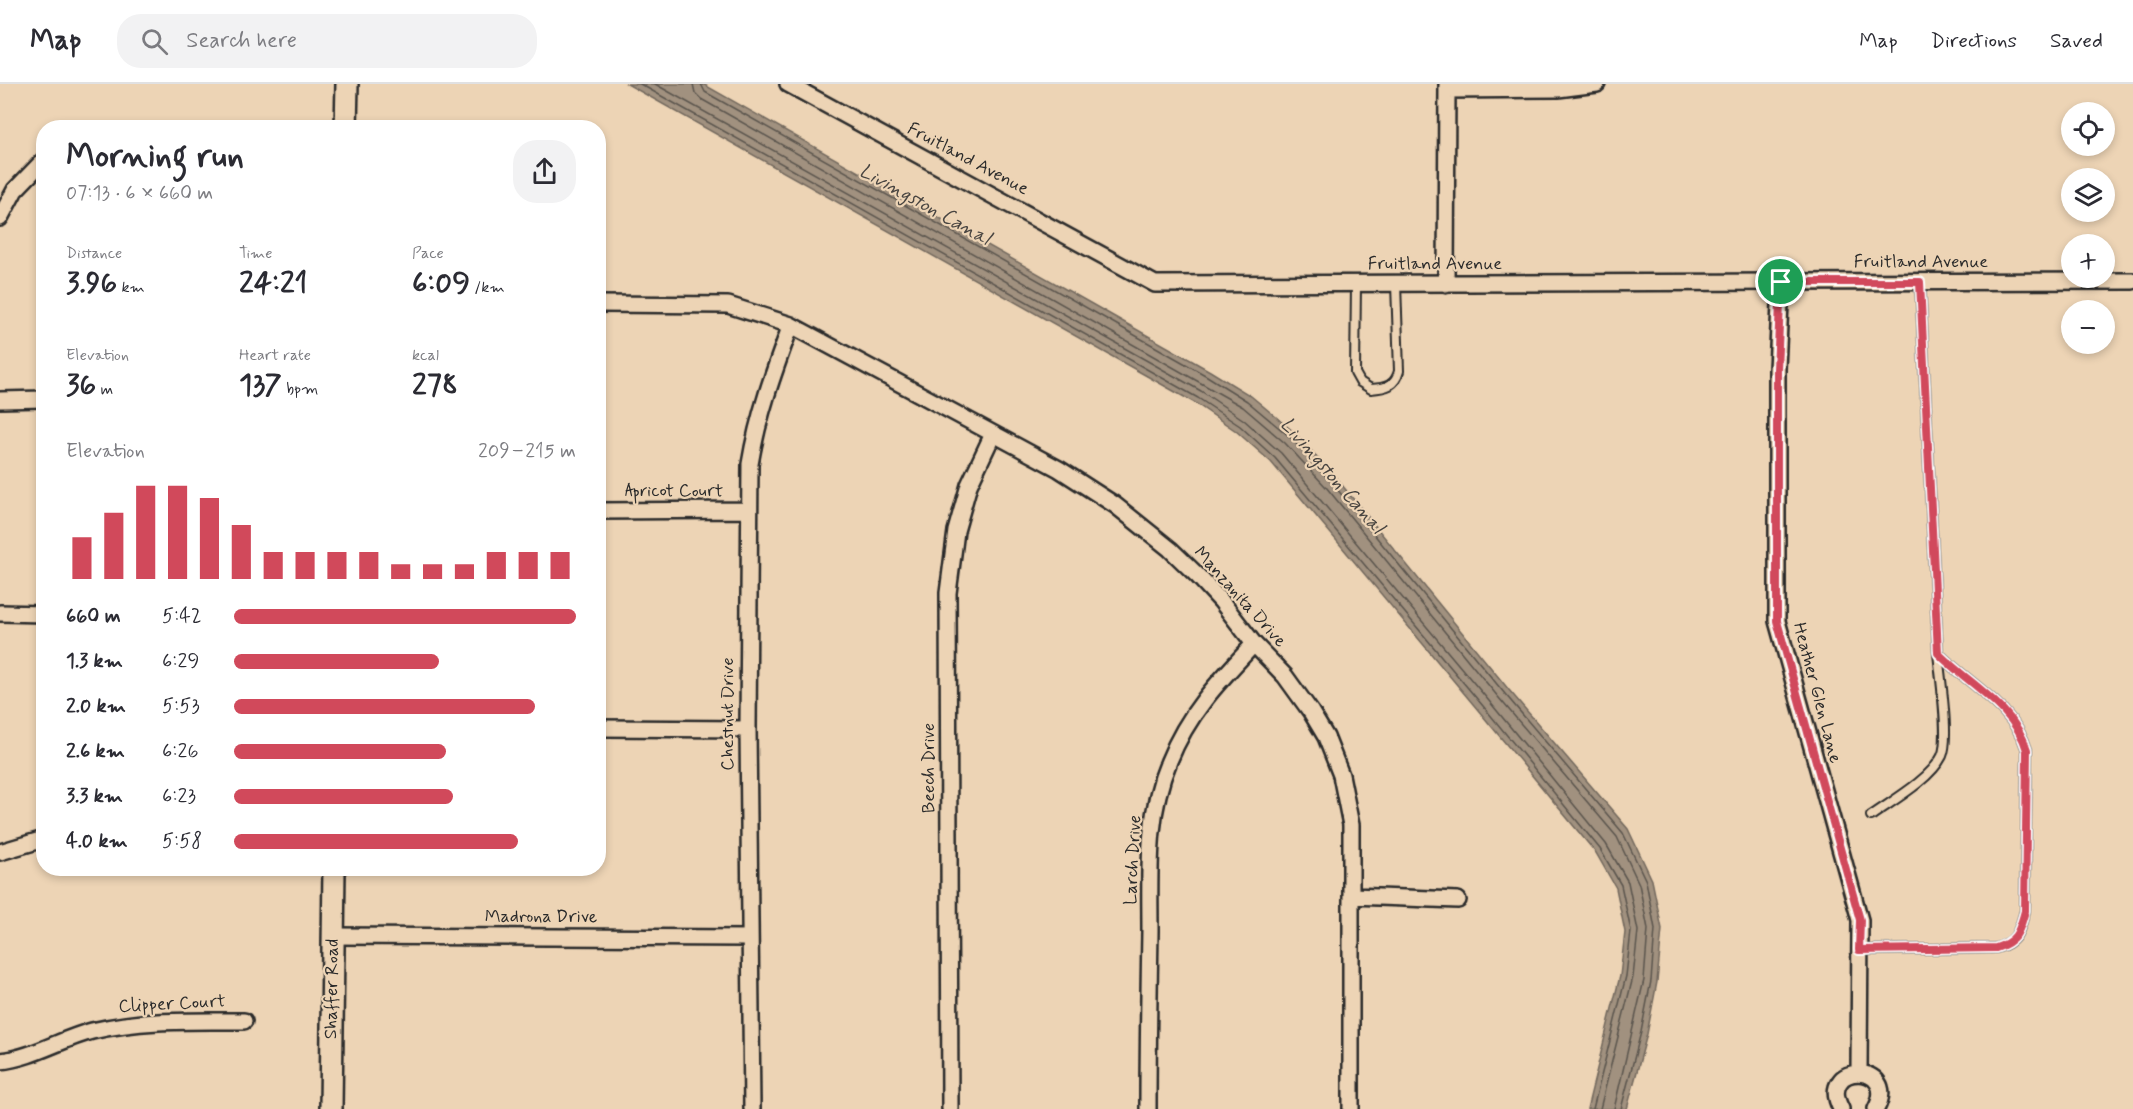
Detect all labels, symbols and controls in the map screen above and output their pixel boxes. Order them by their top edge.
search box [117,14,537,68]
text: Map [30,23,81,60]
icon: search [138,25,171,58]
text: Search here [186,27,297,55]
text: Map [1859,27,1898,55]
text: Directions [1931,27,2017,55]
text: Saved [2050,27,2103,55]
map controls [2061,102,2115,354]
button: locate [2061,102,2115,156]
street label: Fruitland Avenue [903,117,1033,201]
text: Morning run [66,135,244,179]
button: share [513,140,576,203]
water label: Livingston Canal [854,158,997,253]
button: layers [2061,168,2115,222]
text: 07:13 · 6 × 660 m [66,180,213,207]
button: + [2061,234,2115,288]
text: Distance [66,243,122,264]
text: Time [239,243,273,264]
text: Pace [412,243,444,264]
street label: Fruitland Avenue [1854,250,1988,274]
street label: Fruitland Avenue [1368,252,1502,276]
pin [1755,256,1806,307]
text: 3.96 [66,264,117,303]
text: 24:21 [239,264,308,303]
text: 6:09 [412,264,470,303]
icon: arrive [1764,265,1797,298]
text: km [117,277,145,298]
text: /km [470,277,505,298]
button: − [2061,300,2115,354]
text: Elevation [66,345,129,366]
text: Heart rate [239,345,311,366]
text: kcal [412,345,439,366]
text: 36 [66,366,96,405]
text: 137 [239,366,282,405]
text: 278 [412,366,458,405]
text: m [96,379,113,400]
text: bpm [282,379,318,400]
water label: Livingston Canal [1274,412,1391,541]
text: Elevation [66,438,145,465]
text: 209–215 m [478,438,576,465]
street label: Apricot Court [625,479,723,504]
street label: Manzanita Drive [1188,541,1292,653]
text: 660 m [66,603,121,630]
text: 5:42 [162,603,202,630]
street label: Heather Glen Lane [1787,620,1847,766]
text: 1.3 km [66,648,123,675]
text: 6:29 [162,648,199,675]
street label: Chestnut Drive [716,657,740,771]
text: 2.0 km [66,693,126,720]
text: 5:53 [162,693,200,720]
street label: Beech Drive [917,723,941,813]
text: 2.6 km [66,738,125,765]
text: 6:26 [162,738,198,765]
text: 3.3 km [66,783,123,810]
text: 6:23 [162,783,196,810]
street label: Larch Drive [1119,814,1147,906]
text: 4.0 km [66,828,128,855]
text: 5:58 [162,828,202,855]
street label: Madrona Drive [485,905,597,929]
street label: Shaffer Road [319,939,345,1039]
street label: Clipper Court [118,989,226,1019]

